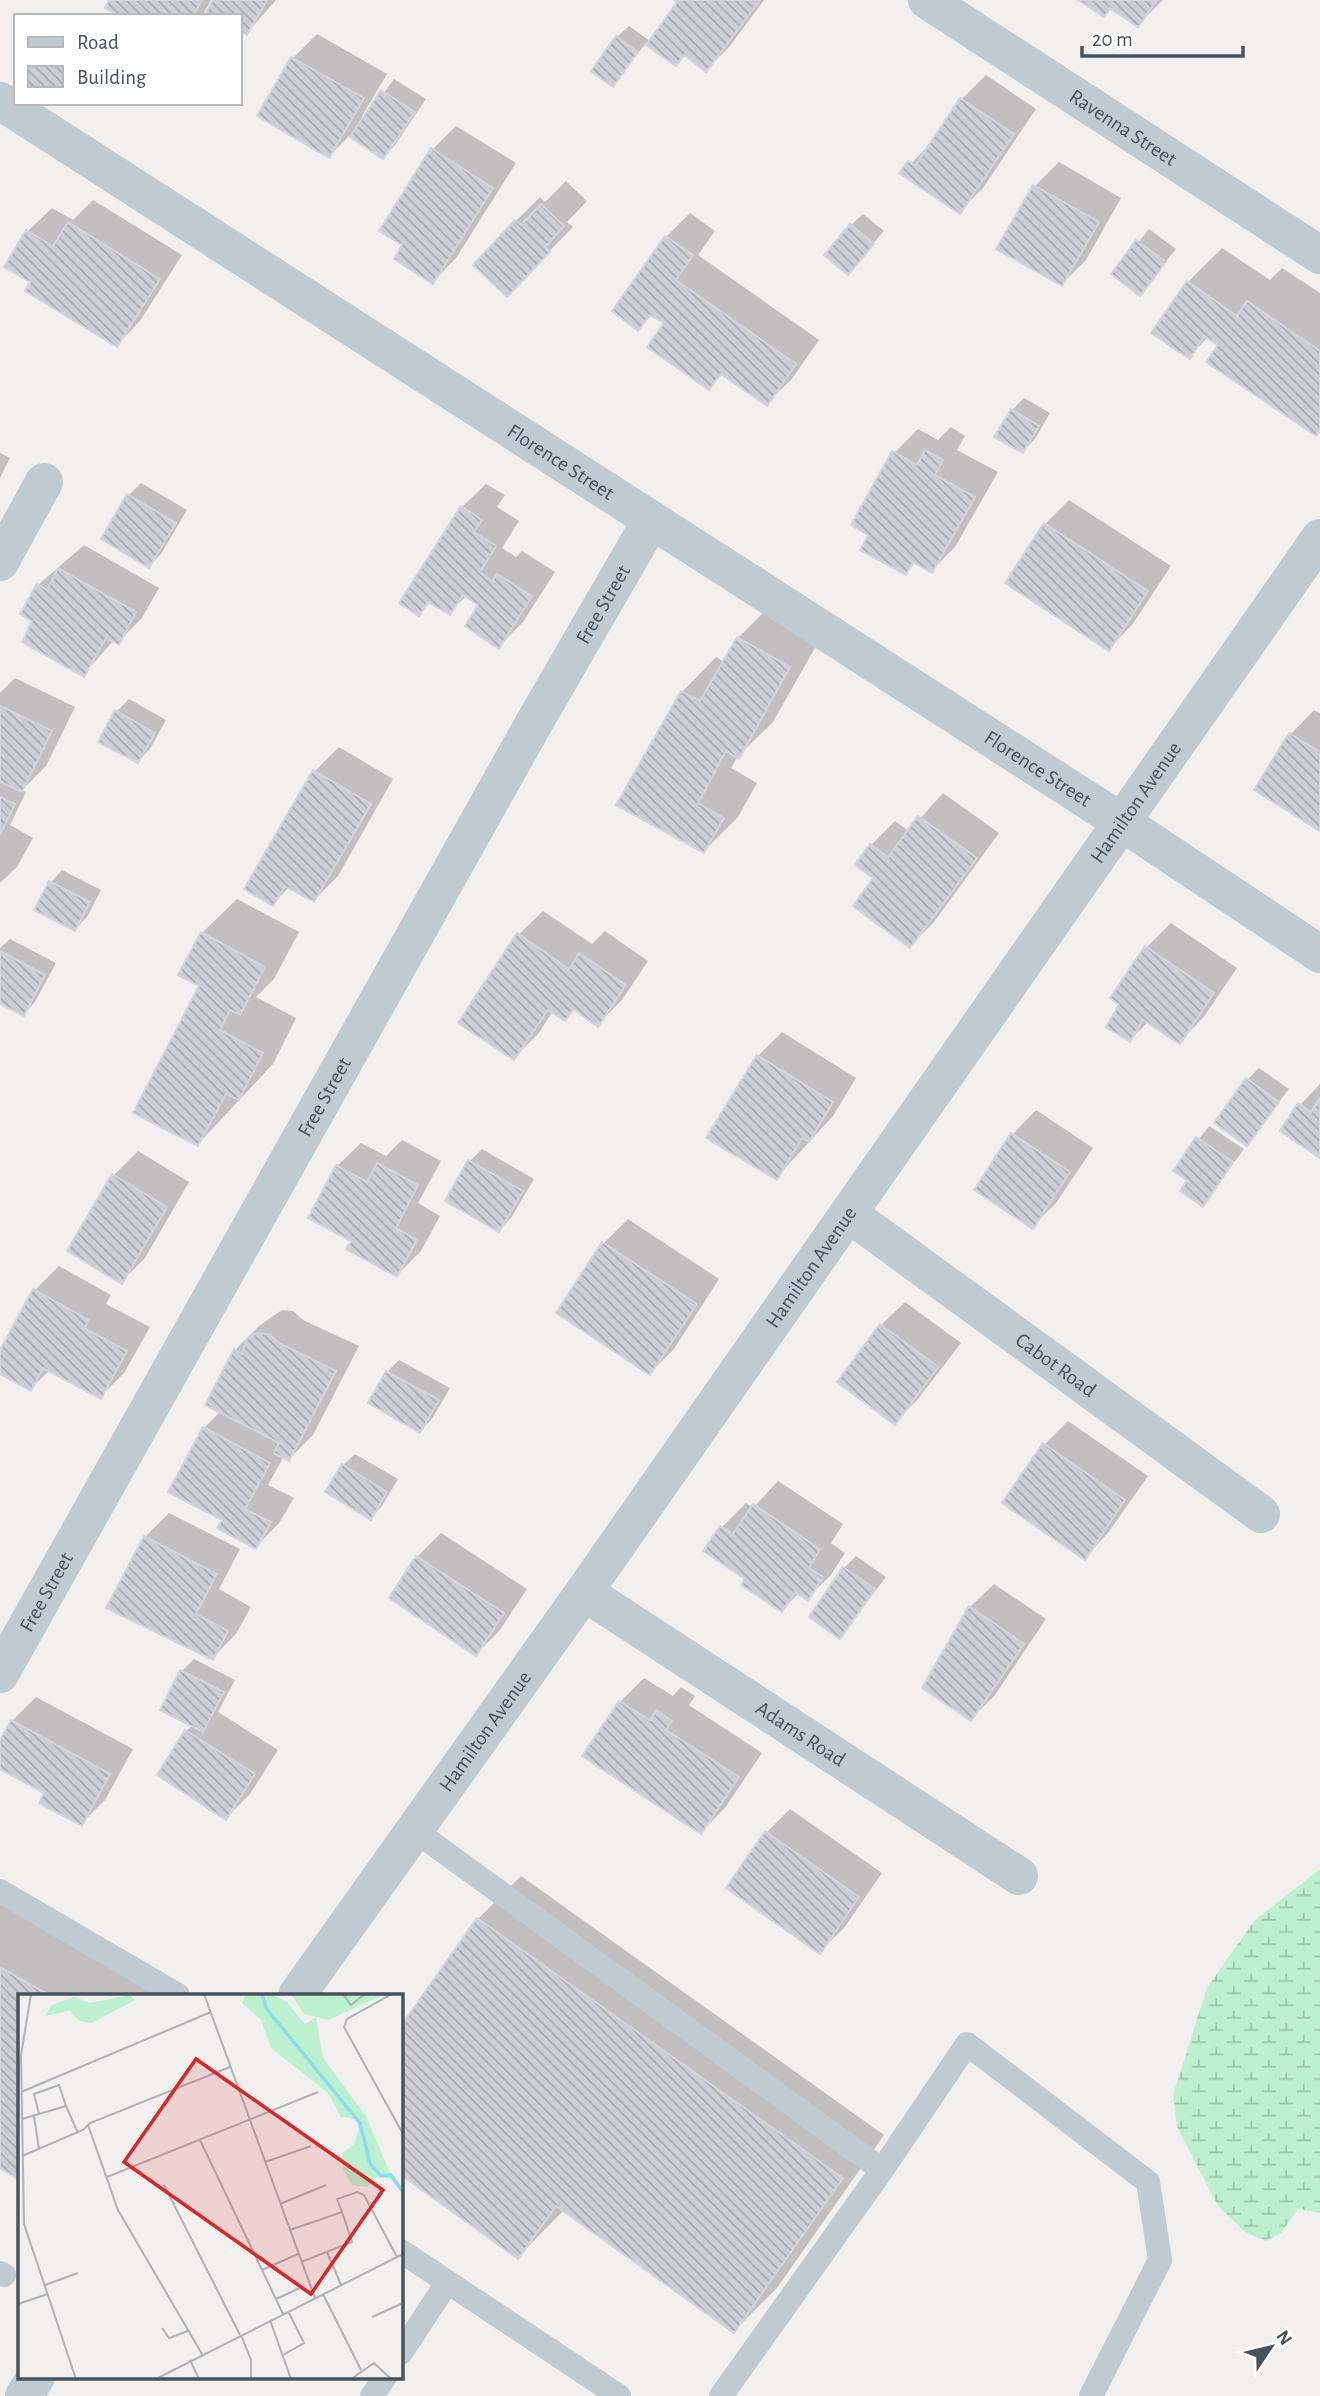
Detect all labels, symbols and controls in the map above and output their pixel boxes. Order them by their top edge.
legend [14,14,242,105]
scale bar [1082,14,1243,58]
text: 20 m [1092,29,1133,50]
text: Road [77,32,119,53]
text: Building [77,67,147,88]
street label: Ravenna Street [1066,85,1181,170]
street label: Florence Street [504,420,618,504]
street label: Free Street [572,561,634,648]
street label: Florence Street [981,727,1095,811]
street label: Hamilton Avenue [1086,738,1185,867]
street label: Free Street [294,1054,355,1140]
street label: Hamilton Avenue [762,1203,861,1332]
street label: Cabot Road [1012,1329,1100,1401]
street label: Free Street [16,1549,77,1636]
street label: Hamilton Avenue [435,1667,535,1796]
street label: Adams Road [752,1697,849,1771]
inset map [18,1994,402,2378]
north arrow [1236,2312,1306,2382]
text: N [1272,2327,1295,2349]

